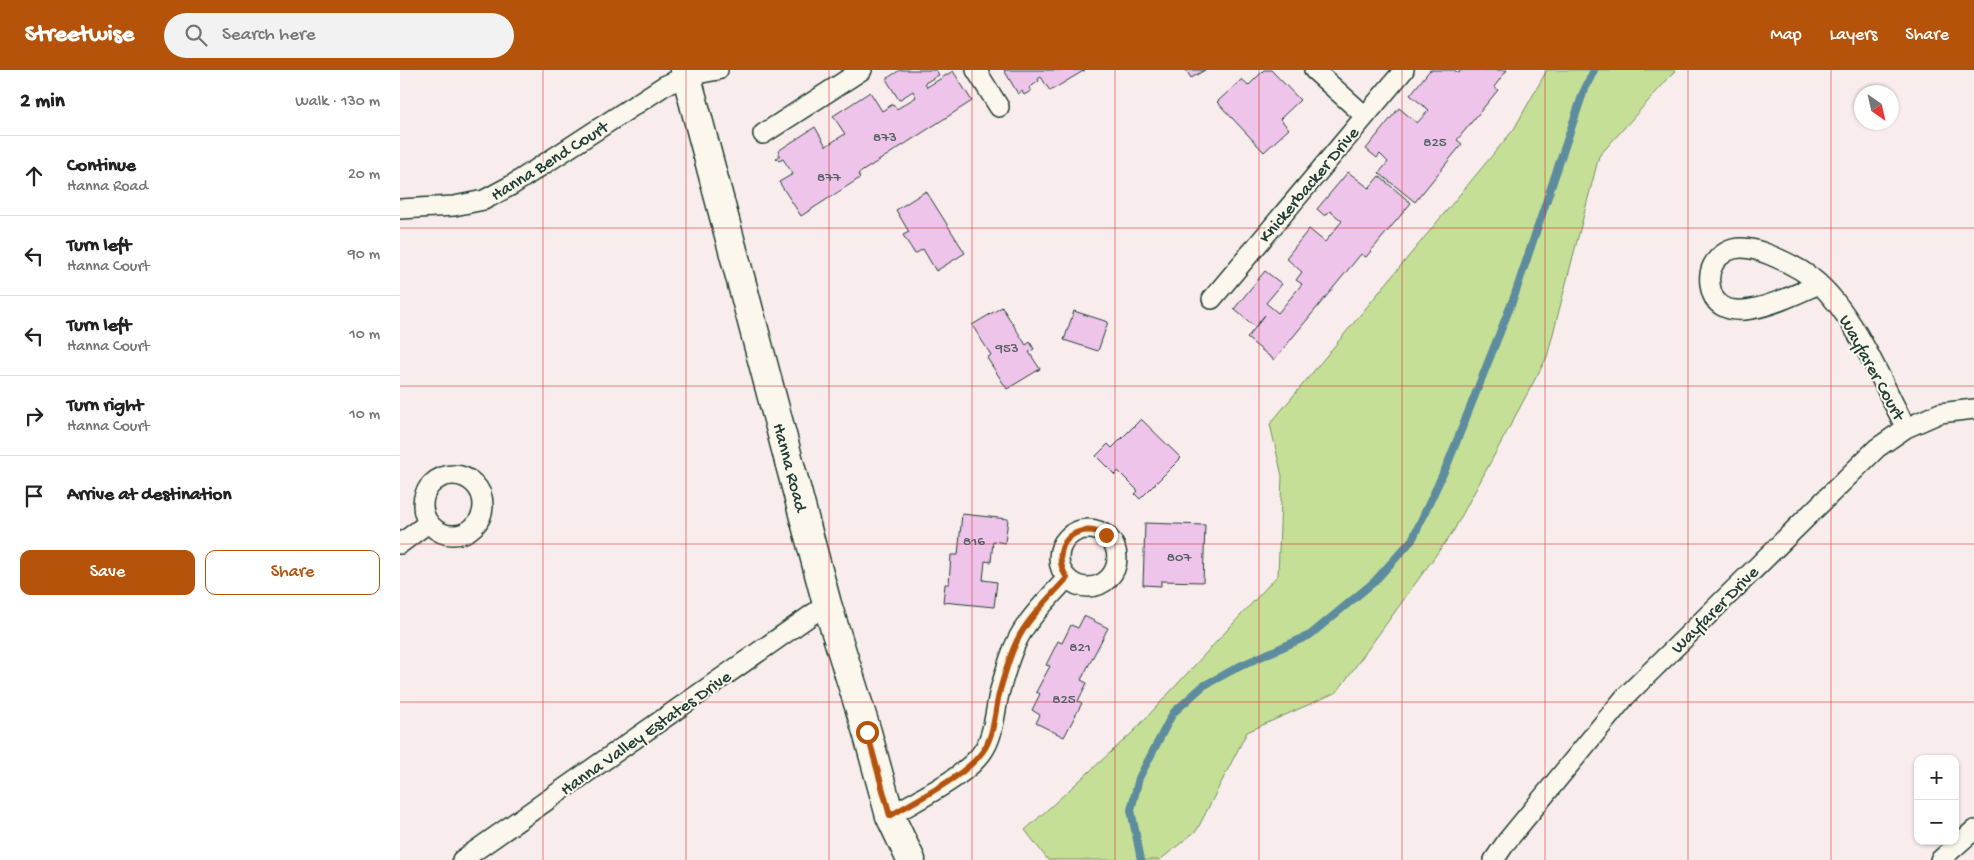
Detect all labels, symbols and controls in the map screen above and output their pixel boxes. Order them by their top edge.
search box [164,13,514,58]
text: Streetwise [25,21,134,50]
icon: search [182,21,210,49]
text: Search here [222,24,316,47]
text: Map [1770,25,1802,46]
text: Layers [1830,25,1877,46]
text: Share [1905,25,1949,46]
north arrow [1854,85,1899,130]
text: 2 min [20,90,65,115]
text: Walk · 130 m [295,93,380,112]
street label: Hanna Bend Court [488,117,614,207]
street label: Knickerbacker Drive [1255,123,1365,248]
house number: 873 [873,129,897,147]
house number: 825 [1423,134,1447,152]
text: Continue [67,155,136,178]
icon: ahead [20,162,48,190]
text: 20 m [348,166,380,185]
house number: 877 [817,169,842,187]
text: Hanna Road [67,178,148,197]
text: Turn left [67,235,131,258]
icon: left [20,242,48,270]
text: 90 m [348,246,380,265]
text: Hanna Court [67,258,150,277]
street label: Wayfarer Court [1833,312,1909,426]
text: Turn left [67,315,131,338]
icon: left [20,322,48,350]
text: 10 m [349,326,380,345]
text: Hanna Court [67,338,150,357]
house number: 953 [994,340,1019,358]
text: Turn right [67,395,143,418]
icon: right [20,402,48,430]
text: 10 m [349,406,380,425]
text: Hanna Court [67,418,150,437]
street label: Hanna Road [767,421,811,516]
icon: arrive [20,482,48,510]
text: Arrive at destination [67,484,231,507]
route end [1095,524,1118,547]
house number: 816 [963,533,985,551]
house number: 807 [1167,549,1192,567]
button: Save [20,550,195,595]
button: Share [205,550,380,595]
street label: Wayfarer Drive [1668,562,1764,659]
house number: 821 [1069,639,1091,657]
street label: Hanna Valley Estates Drive [557,667,737,801]
house number: 825 [1052,691,1076,709]
route start [856,721,879,744]
map controls [1914,755,1959,845]
button: + [1914,755,1959,800]
button: − [1914,800,1959,845]

